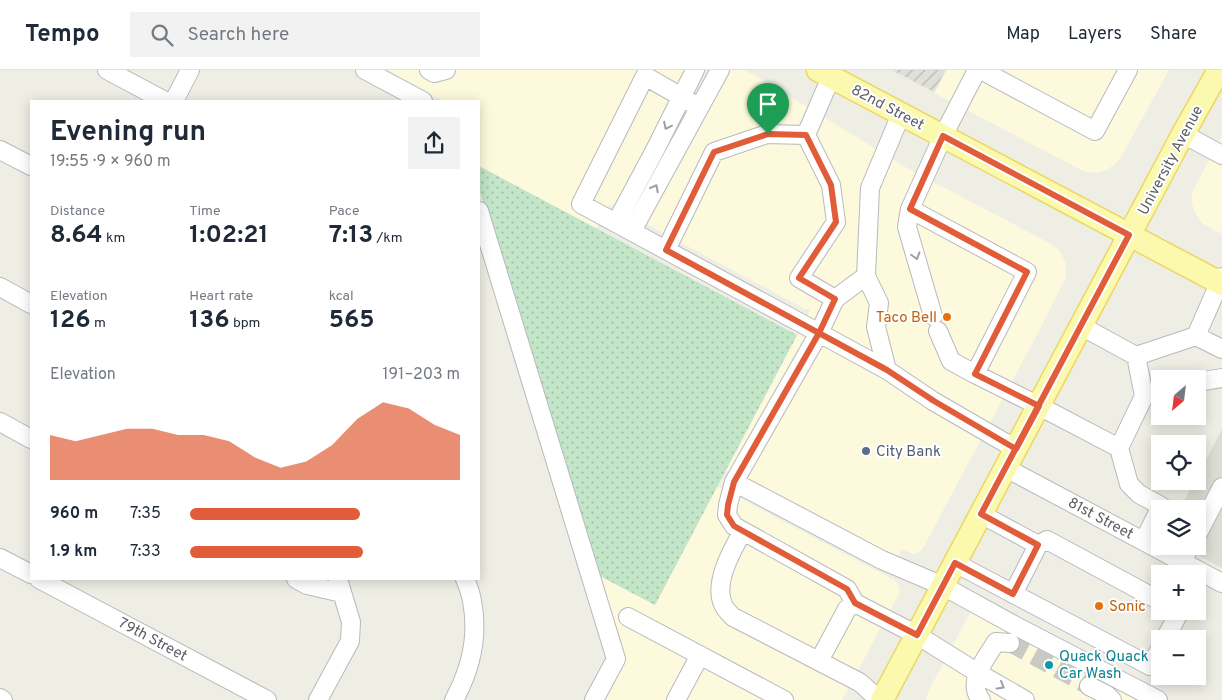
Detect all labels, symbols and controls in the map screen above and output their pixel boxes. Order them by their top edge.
search box [130,12,480,57]
text: Tempo [25,20,100,50]
icon: search [148,21,176,49]
text: Search here [188,23,289,47]
text: Map [1006,23,1040,46]
text: Layers [1068,23,1122,46]
text: Share [1150,23,1197,46]
street label: 82nd Street [848,81,927,135]
pin [747,83,789,134]
icon: arrive [754,90,782,118]
street label: University Avenue [1134,103,1208,219]
text: Evening run [50,115,206,151]
button: share [408,117,460,169]
one-way arrow [663,121,674,130]
text: 19:55 · 9 × 960 m [50,152,171,172]
one-way arrow [649,185,659,194]
text: Distance [50,203,105,220]
text: Time [189,203,221,220]
text: Pace [329,203,359,220]
text: 8.64 [50,220,103,252]
text: 1:02:21 [189,220,269,252]
text: 7:13 [329,220,373,252]
text: km [103,230,125,247]
text: /km [373,230,403,247]
one-way arrow [910,252,920,260]
text: Elevation [50,288,108,305]
text: Heart rate [189,288,253,305]
text: kcal [329,288,354,305]
text: 126 [50,305,91,337]
text: 136 [189,305,230,337]
text: 565 [329,305,375,337]
place label: Taco Bell [876,309,937,328]
marker: Taco Bell [941,311,953,323]
text: m [91,315,106,332]
text: bpm [230,315,260,332]
text: Elevation [50,365,116,385]
text: 191–203 m [383,365,460,385]
north arrow [1151,370,1206,425]
map controls [1151,370,1206,685]
button: locate [1151,435,1206,490]
place label: City Bank [876,443,941,462]
marker: City Bank [860,445,872,457]
street label: 81st Street [1064,494,1136,545]
button: layers [1151,500,1206,555]
text: 960 m [50,504,98,524]
text: 7:35 [130,504,161,524]
text: 1.9 km [50,542,97,562]
text: 7:33 [130,542,161,562]
button: + [1151,565,1206,620]
place label: Sonic [1109,598,1146,617]
marker: Sonic [1093,600,1105,612]
street label: 79th Street [115,614,190,666]
button: − [1151,630,1206,685]
place label: Quack Quack Car Wash [1059,648,1149,684]
marker: Quack Quack Car Wash [1043,659,1055,671]
one-way arrow [996,680,1005,690]

